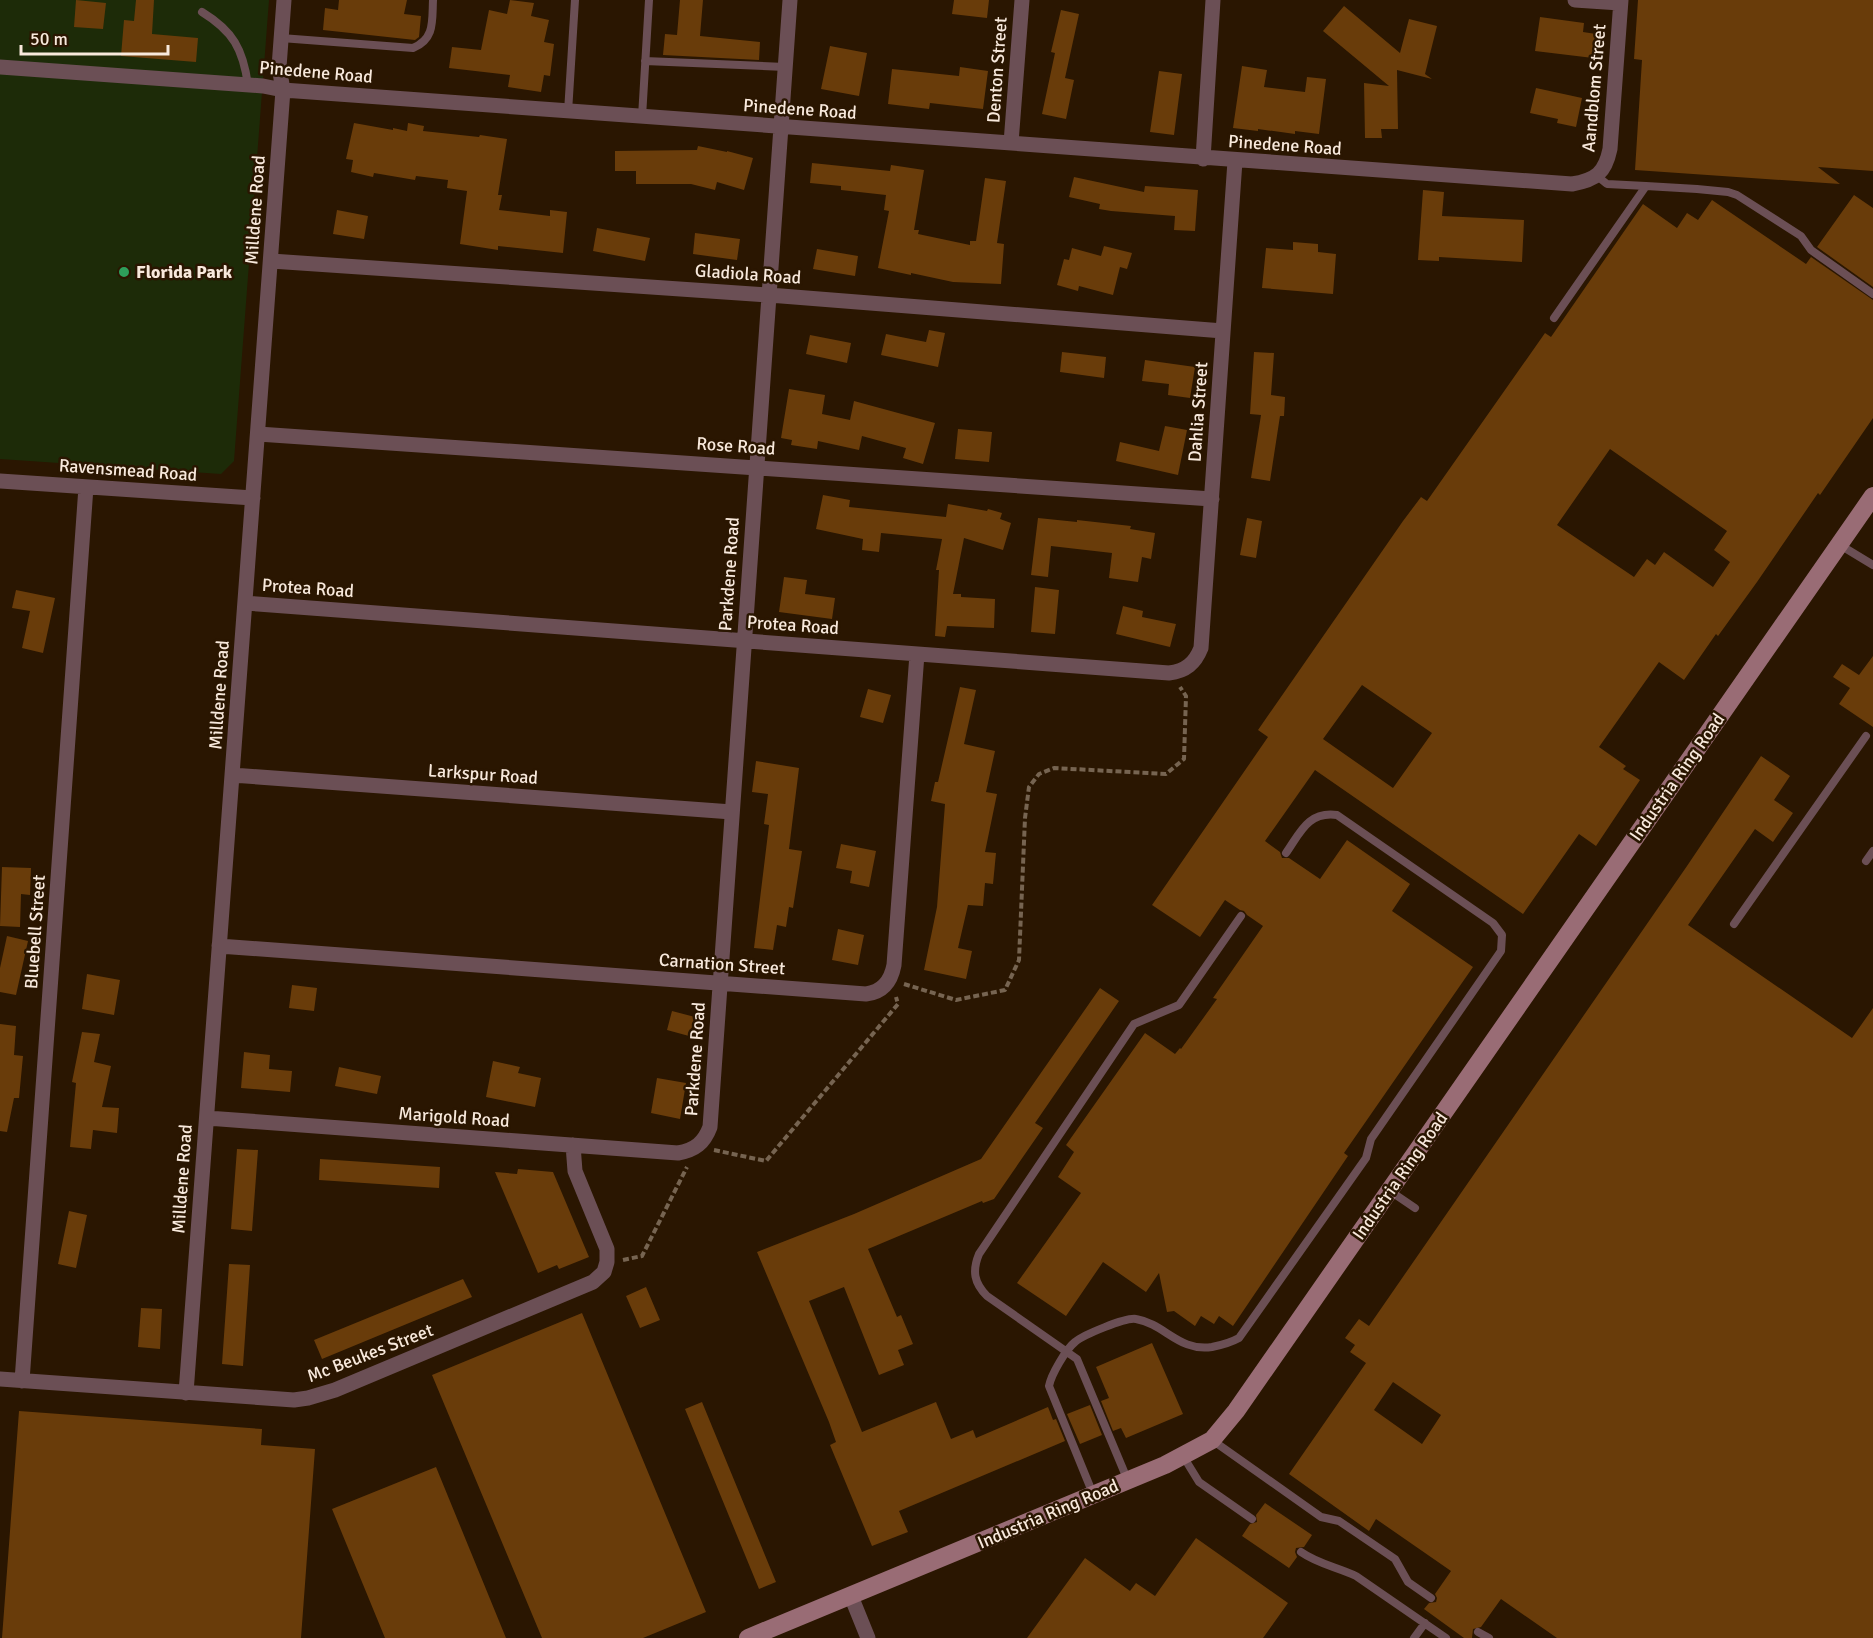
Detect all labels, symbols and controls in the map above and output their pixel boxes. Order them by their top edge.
street label: Denton Street [982,16,1012,124]
scale bar [21,18,168,56]
street label: Aandblom Street [1577,23,1611,153]
text: 50 m [30,28,68,50]
street label: Pinedene Road [258,56,374,88]
street label: Pinedene Road [742,94,858,124]
street label: Pinedene Road [1227,130,1343,160]
street label: Milldene Road [240,155,270,265]
street label: Gladiola Road [694,259,802,289]
place label: Florida Park [136,261,233,283]
marker: Florida Park [117,265,131,279]
street label: Dahlia Street [1184,361,1212,463]
street label: Rose Road [696,432,776,460]
street label: Ravensmead Road [58,454,198,486]
street label: Parkdene Road [714,516,744,632]
street label: Protea Road [261,574,355,602]
street label: Protea Road [746,611,840,639]
street label: Milldene Road [204,640,234,750]
street label: Industria Ring Road [1625,709,1729,845]
street label: Larkspur Road [427,759,539,789]
street label: Bluebell Street [20,874,50,990]
street label: Carnation Street [658,949,786,979]
street label: Parkdene Road [680,1001,710,1117]
street label: Marigold Road [398,1102,510,1132]
street label: Industria Ring Road [1348,1108,1452,1244]
street label: Milldene Road [167,1124,197,1234]
street label: Mc Beukes Street [304,1319,436,1387]
street label: Industria Ring Road [974,1474,1122,1554]

